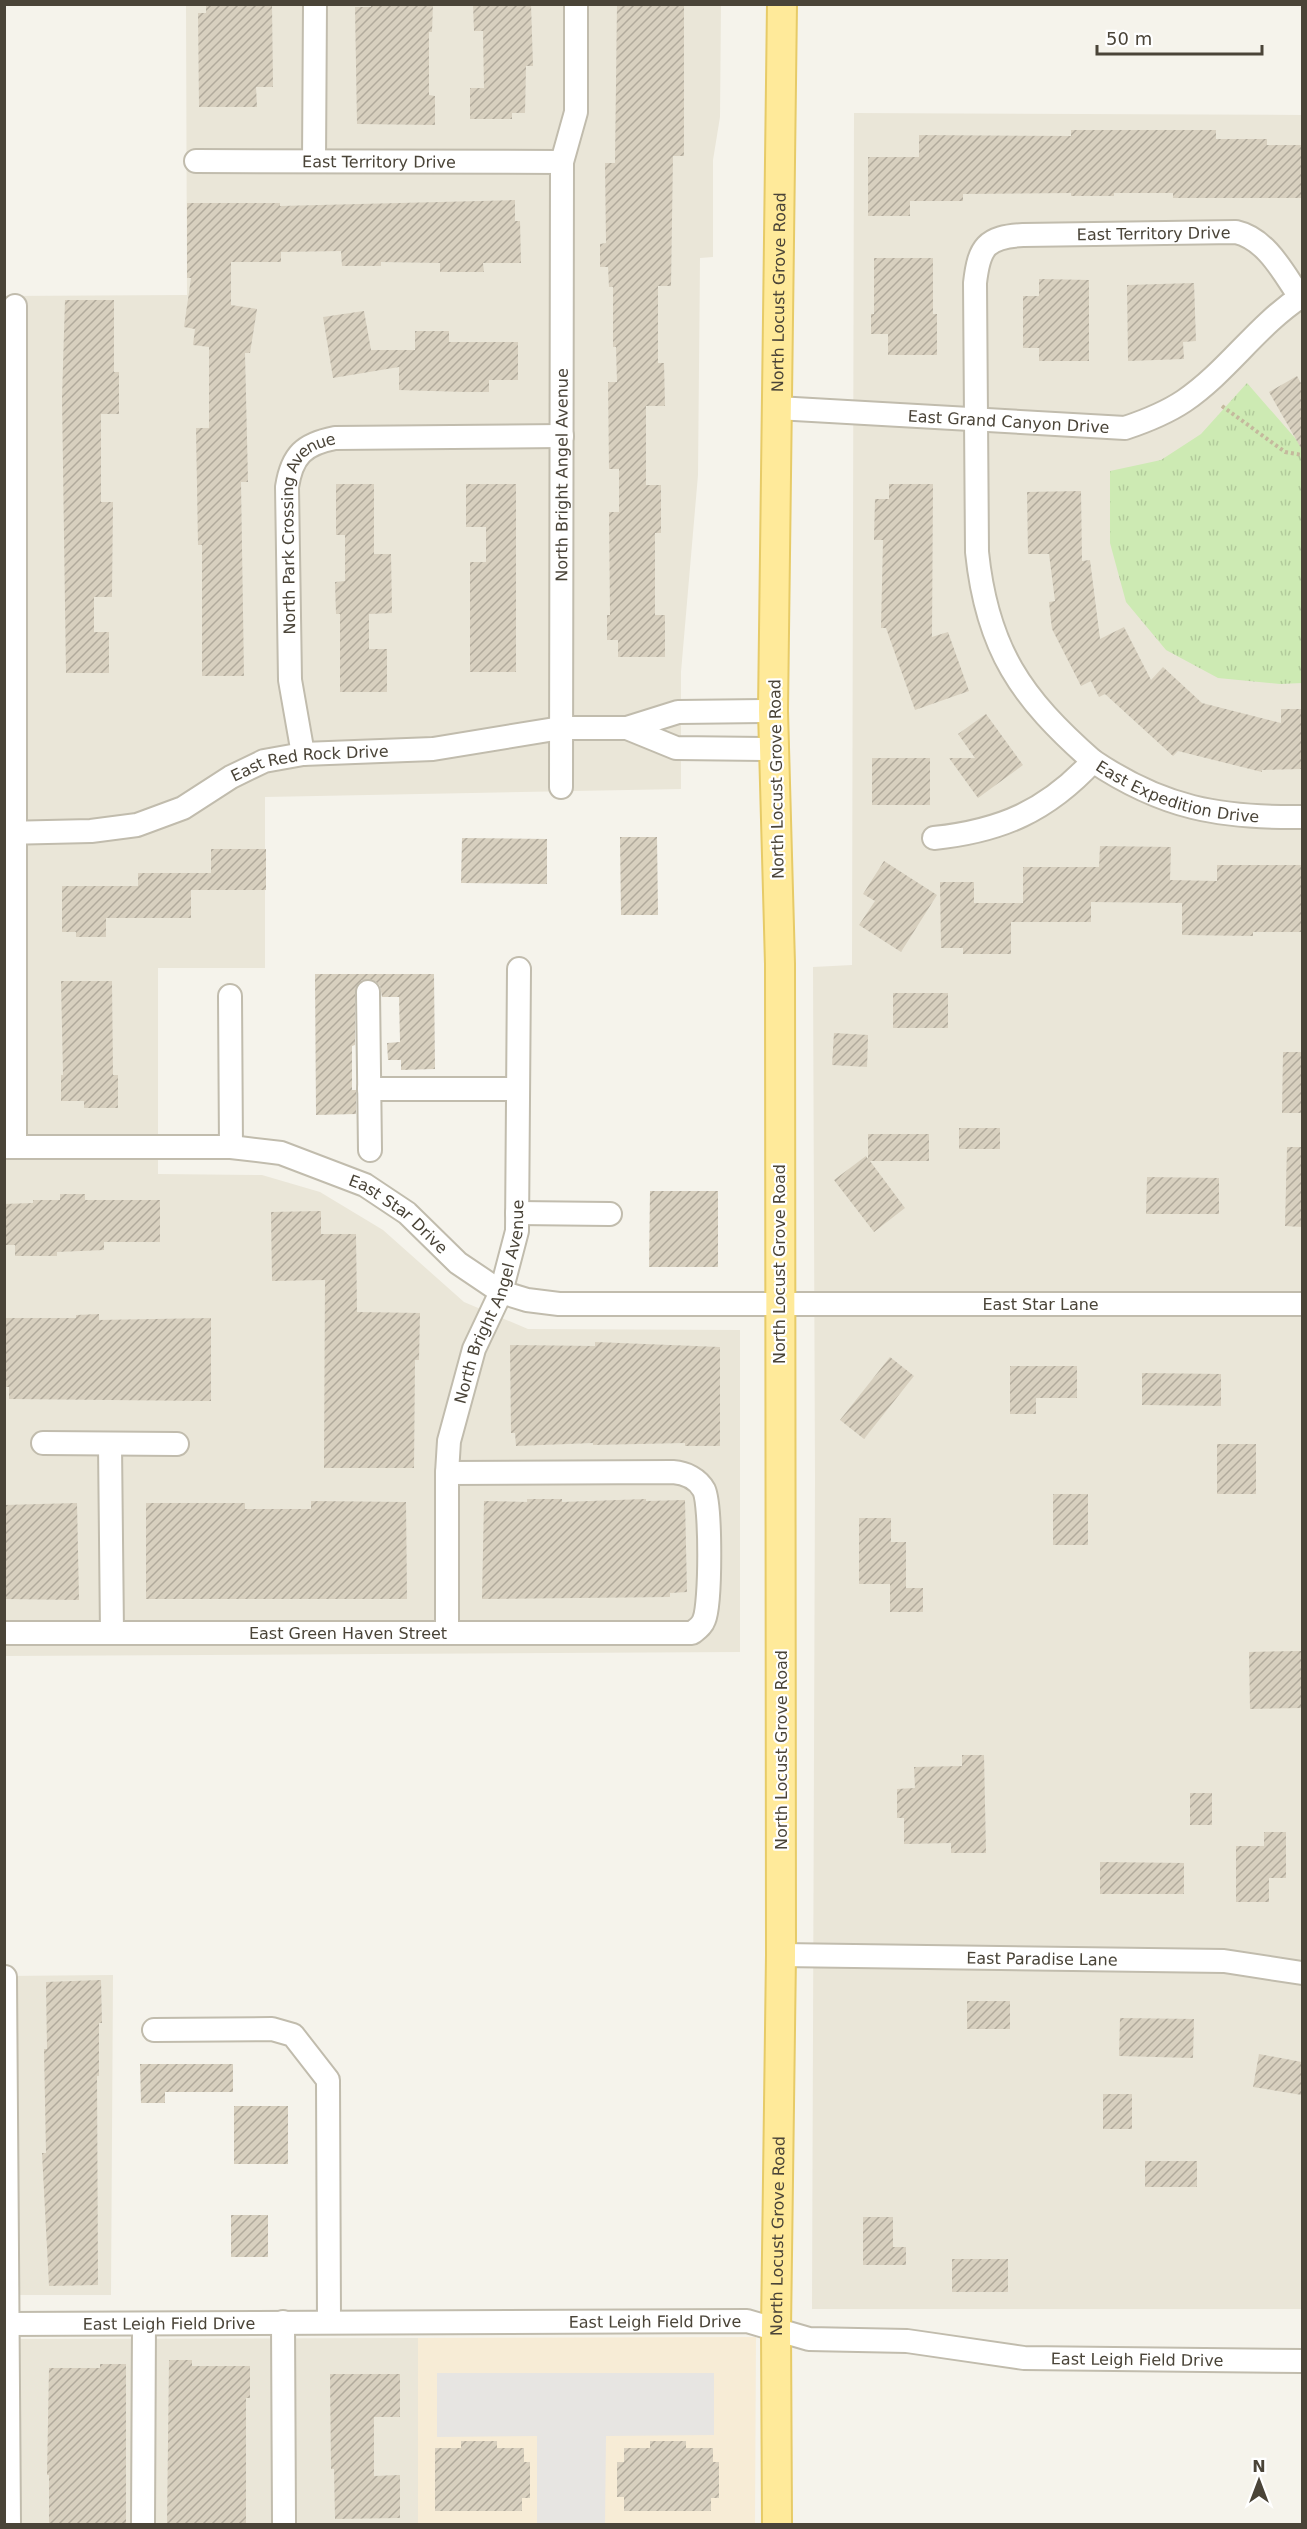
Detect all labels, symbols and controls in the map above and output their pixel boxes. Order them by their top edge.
scale bar [1097,18,1262,56]
text: 50 m [1106,28,1152,49]
street label: East Territory Drive [302,152,456,172]
street label: North Locust Grove Road [768,192,790,392]
street label: East Territory Drive [1077,223,1231,244]
street label: North Bright Angel Avenue [552,368,572,582]
street label: East Grand Canyon Drive [907,407,1110,437]
street label: North Park Crossing Avenue [278,429,337,635]
street label: North Locust Grove Road [765,679,788,879]
street label: East Red Rock Drive [228,742,389,786]
street label: East Expedition Drive [1092,757,1260,826]
street label: North Locust Grove Road [770,1164,789,1364]
street label: East Star Drive [346,1171,451,1258]
street label: North Bright Angel Avenue [451,1200,527,1406]
street label: East Star Lane [982,1295,1099,1314]
street label: East Green Haven Street [249,1624,447,1643]
street label: North Locust Grove Road [772,1650,791,1850]
street label: East Paradise Lane [966,1949,1118,1970]
street label: North Locust Grove Road [767,2136,789,2336]
street label: East Leigh Field Drive [569,2312,741,2332]
street label: East Leigh Field Drive [83,2314,255,2334]
street label: East Leigh Field Drive [1051,2349,1224,2370]
north arrow [1229,2451,1289,2511]
text: N [1252,2457,1266,2476]

